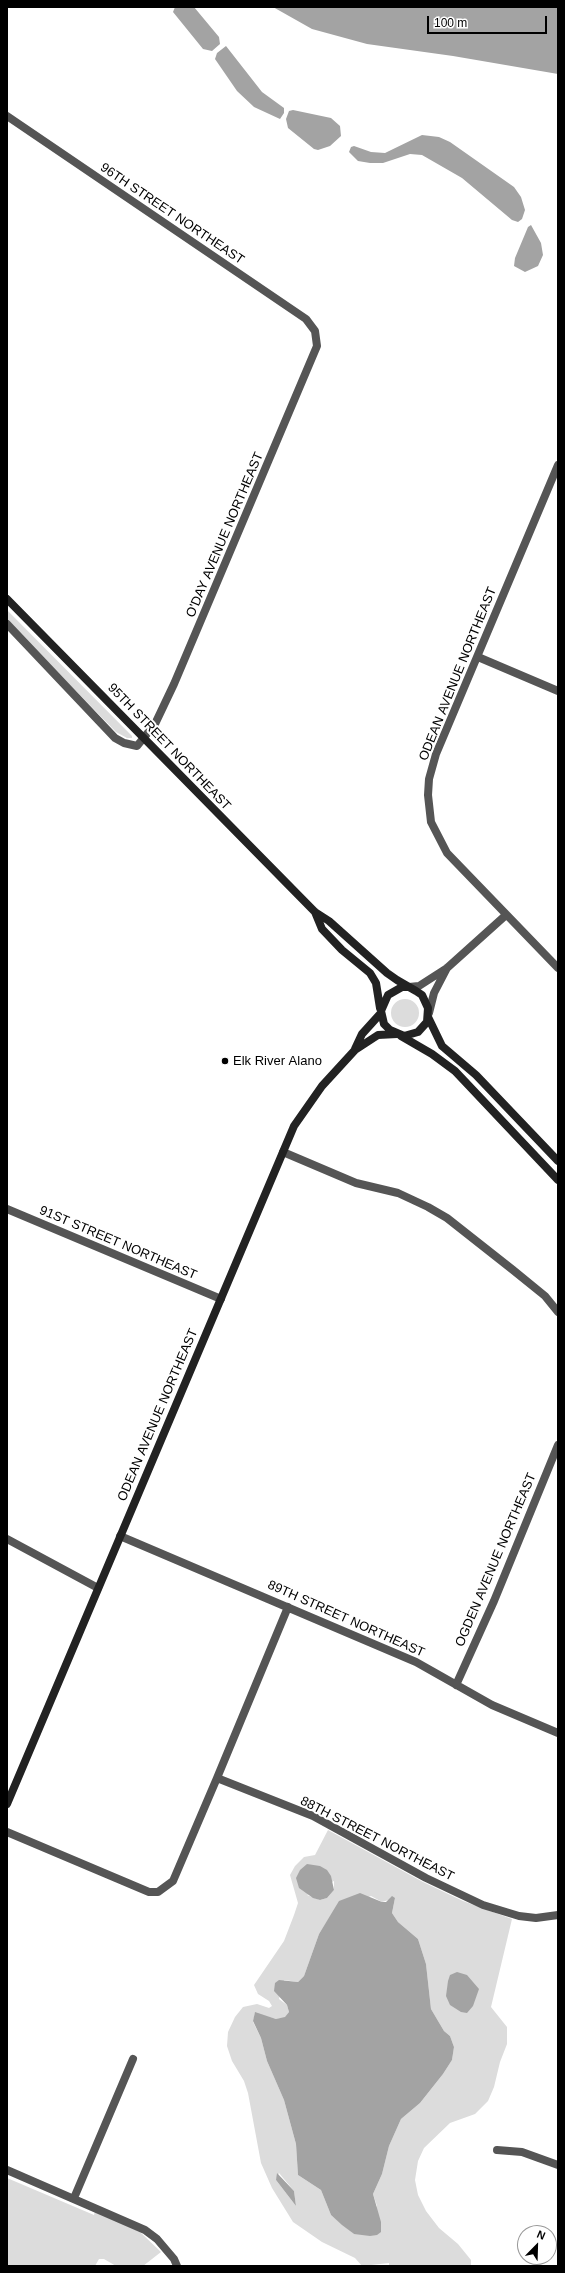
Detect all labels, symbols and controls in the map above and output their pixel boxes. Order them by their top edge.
scale bar [429,8,549,34]
text: 100 m [434,16,467,30]
street label: 96TH STREET NORTHEAST [97,160,247,268]
street label: O'DAY AVENUE NORTHEAST [183,450,267,620]
street label: ODEAN AVENUE NORTHEAST [416,585,500,763]
street label: 95TH STREET NORTHEAST [104,680,234,814]
place label: Elk River Alano [233,1053,322,1069]
marker: Elk River Alano [220,1056,230,1066]
street label: 91ST STREET NORTHEAST [37,1203,199,1283]
street label: ODEAN AVENUE NORTHEAST [115,1326,201,1504]
street label: OGDEN AVENUE NORTHEAST [452,1471,540,1649]
street label: 89TH STREET NORTHEAST [265,1577,427,1661]
street label: 88TH STREET NORTHEAST [298,1793,456,1885]
north arrow [517,2225,557,2265]
text: N [535,2228,547,2242]

